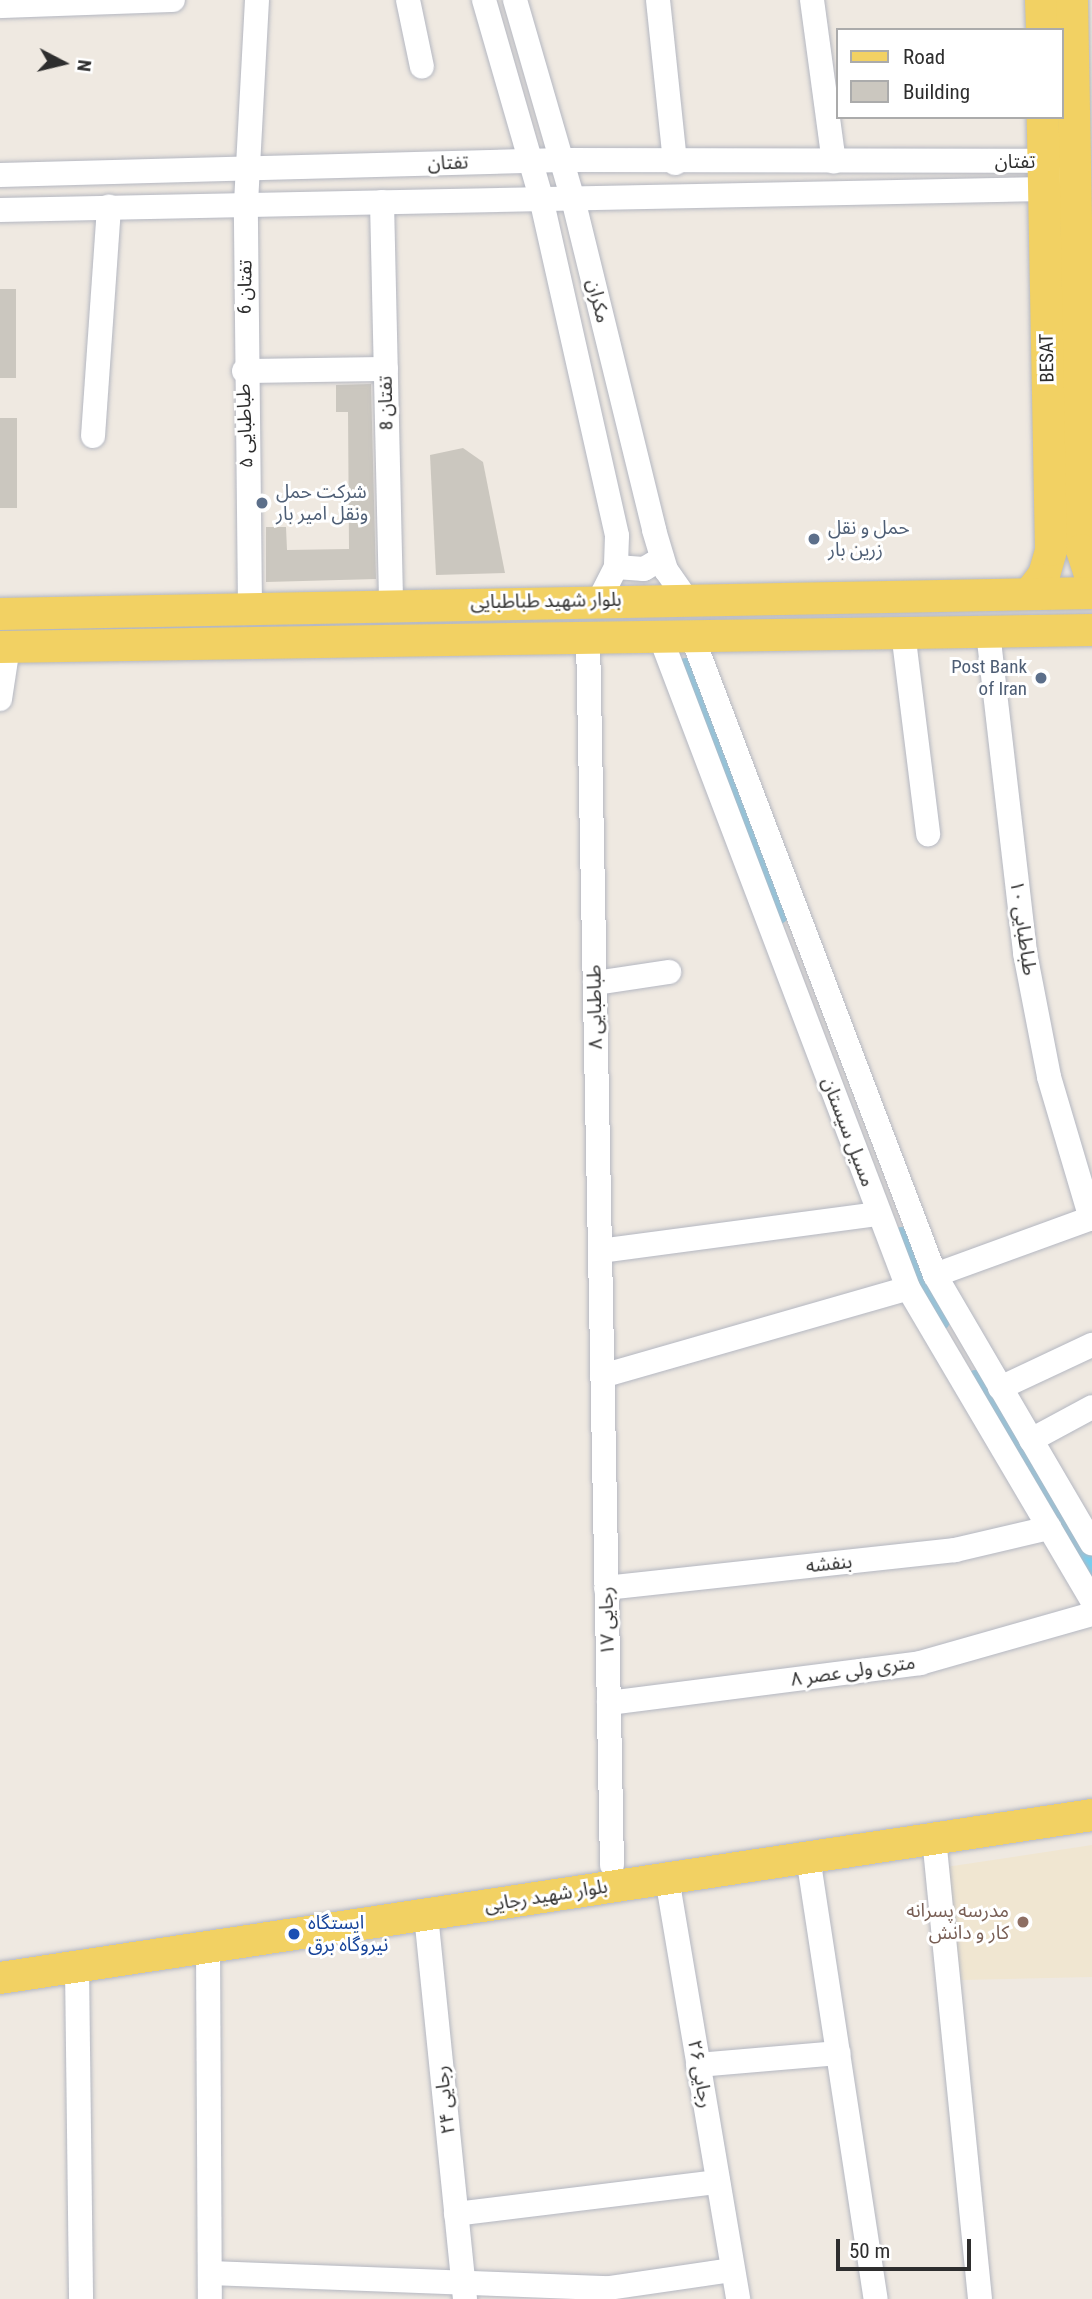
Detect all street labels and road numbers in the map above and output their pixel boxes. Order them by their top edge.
street label: تفتان [427,151,469,175]
street label: تفتان [995,151,1035,173]
street label: تفتان 6 [233,260,257,314]
street label: مکران [582,277,614,325]
street label: BESAT [1035,333,1059,383]
street label: تفتان 8 [374,376,398,430]
street label: طباطبایی ۵ [232,383,258,469]
street label: بلوار شهید طباطبایی [470,588,622,614]
street label: طباطبایی ۱۰ [1005,879,1041,977]
street label: طباطبایی ۸ [583,964,607,1050]
street label: مسیل سیستان [817,1074,879,1190]
street label: بنفشه [805,1550,853,1578]
street label: رجایی ۱۷ [595,1586,619,1656]
street label: ۸ متری ولی عصر [789,1651,917,1691]
street label: بلوار شهید رجایی [483,1875,609,1917]
street label: رجایی ۲۶ [683,2038,717,2110]
street label: رجایی ۲۴ [430,2065,460,2135]

